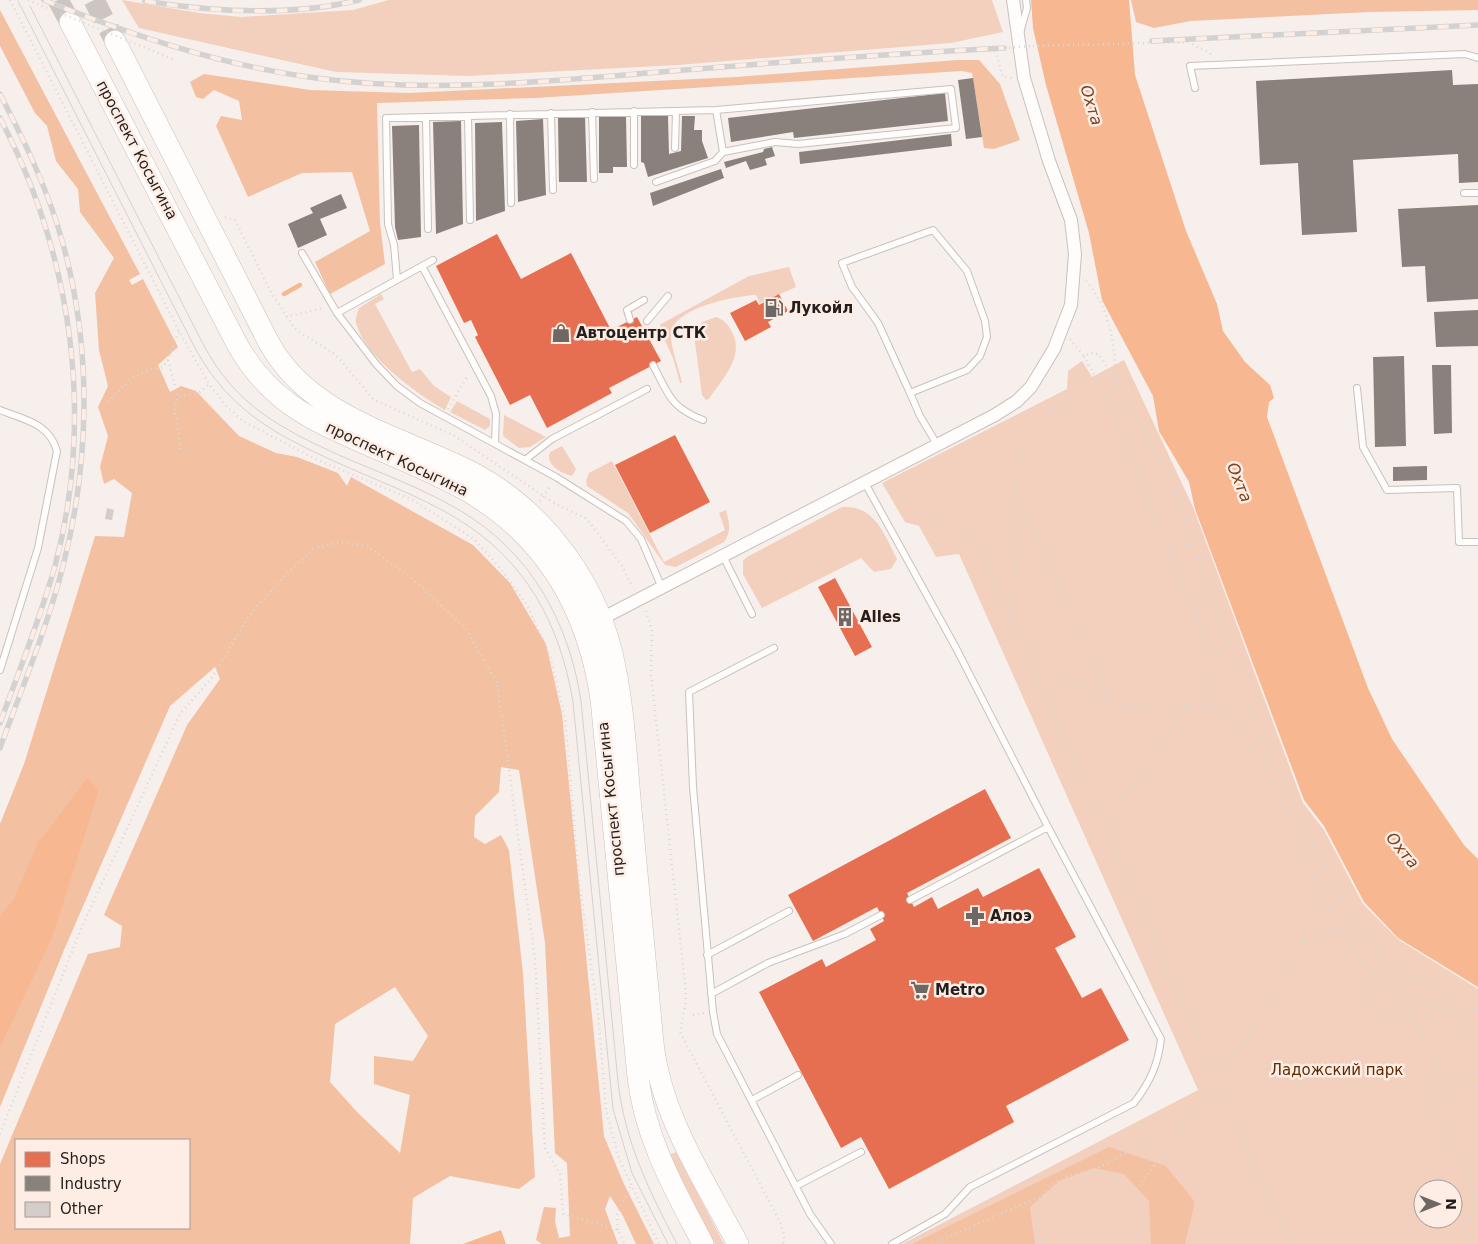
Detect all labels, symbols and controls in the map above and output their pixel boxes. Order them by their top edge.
street label: проспект Косыгина [93,77,181,223]
water label: Охта [1076,83,1107,128]
fuel station icon: Лукойл [763,297,785,319]
place label: Лукойл [789,299,853,317]
shop icon: Автоцентр СТК [550,322,572,344]
place label: Автоцентр СТК [576,324,707,342]
street label: проспект Косыгина [323,418,471,500]
water label: Охта [1223,460,1256,505]
building icon: Alles [834,606,856,628]
place label: Alles [860,608,901,626]
street label: проспект Косыгина [594,721,628,877]
water label: Охта [1382,828,1423,872]
pharmacy icon: Алоэ [964,905,986,927]
place label: Алоэ [990,907,1032,925]
supermarket icon: Metro [909,979,931,1001]
place label: Metro [935,981,985,999]
park label: Ладожский парк [1271,1061,1403,1079]
legend [15,1139,190,1229]
text: Shops [60,1150,106,1168]
text: Industry [60,1175,122,1193]
north arrow [1413,1179,1463,1229]
text: N [1443,1198,1459,1210]
text: Other [60,1200,103,1218]

